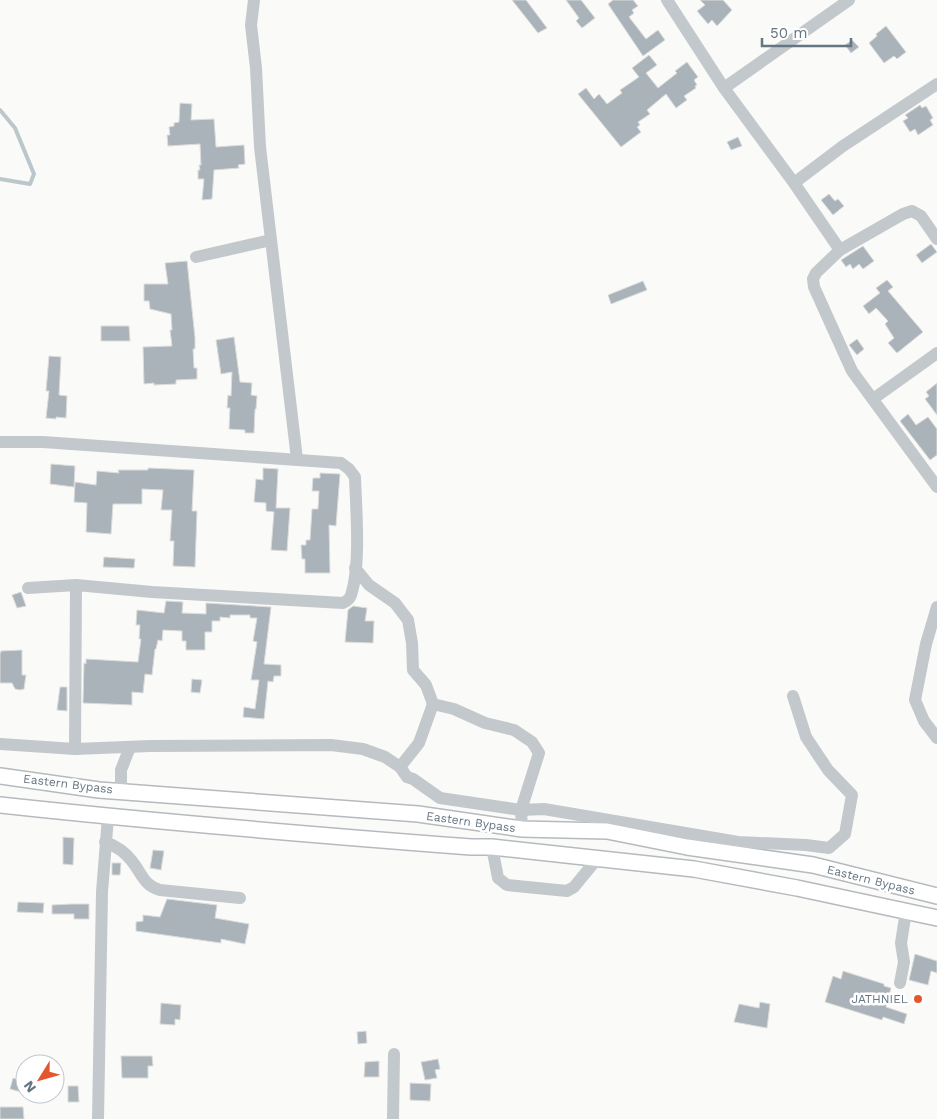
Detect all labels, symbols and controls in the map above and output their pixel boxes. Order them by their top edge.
scale bar [762,15,851,47]
text: 50 m [770,24,807,42]
street label: Eastern Bypass [22,772,114,796]
street label: Eastern Bypass [425,809,517,835]
street label: Eastern Bypass [826,862,916,898]
place label: JATHNIEL [851,992,908,1006]
marker: JATHNIEL [912,993,924,1005]
north arrow [15,1054,65,1104]
text: N [20,1078,39,1096]

